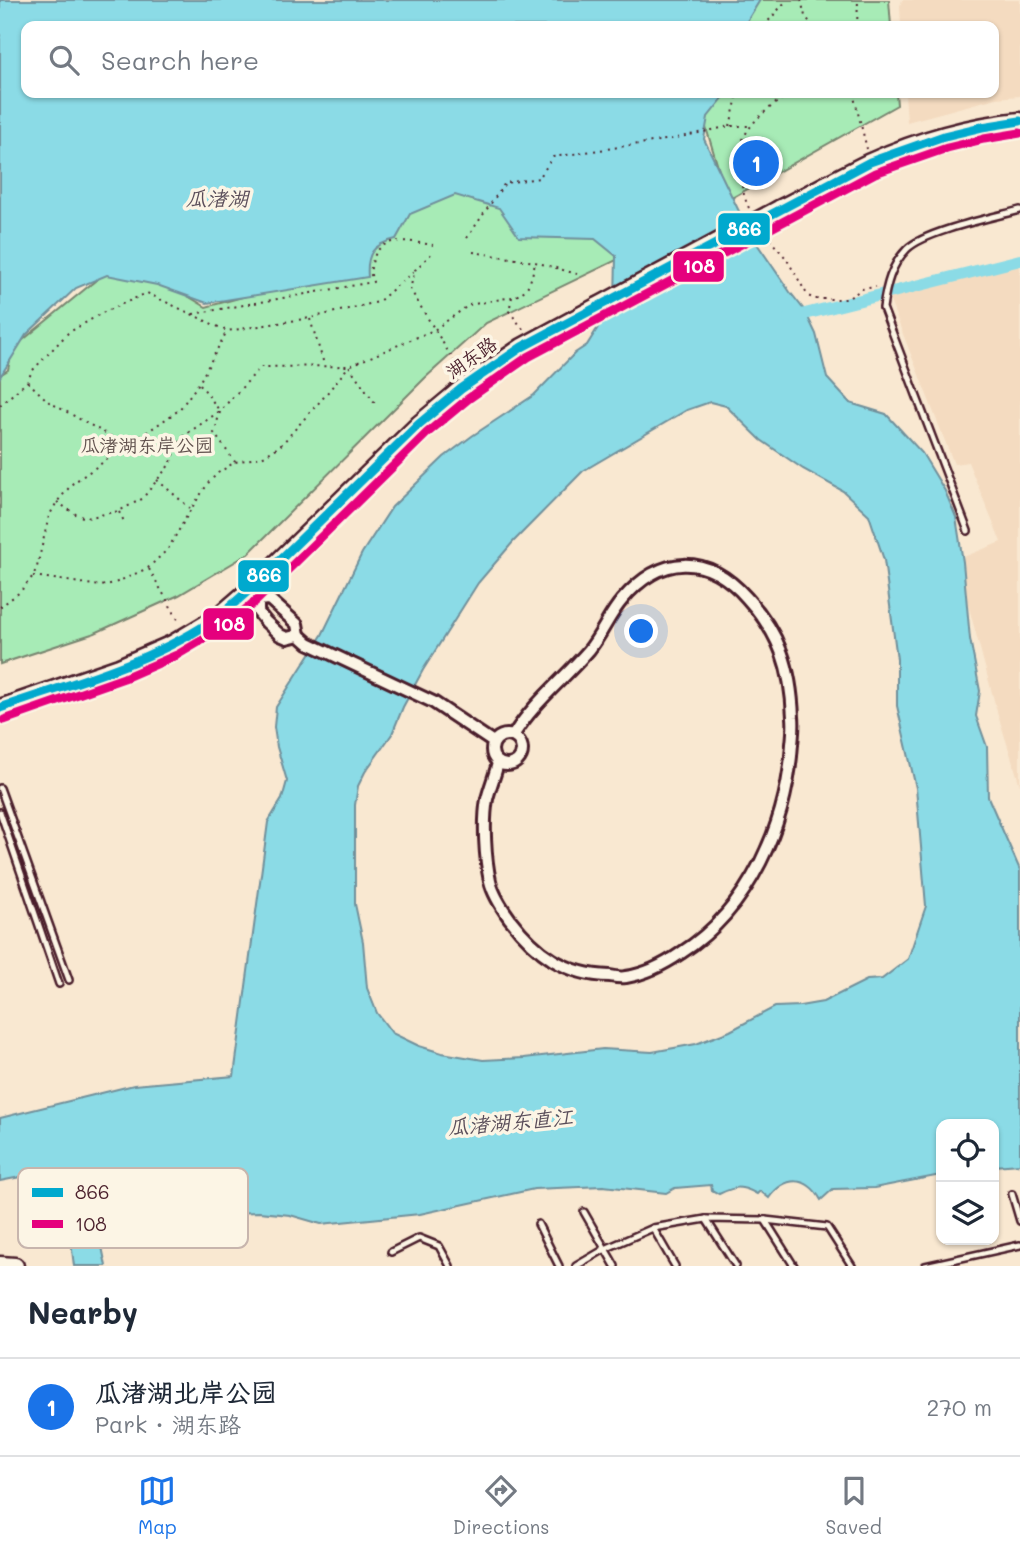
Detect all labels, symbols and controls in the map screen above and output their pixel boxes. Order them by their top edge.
search box [21,21,999,98]
icon: search [45,41,83,79]
text: Search here [101,43,259,77]
pin: 1 [733,137,779,189]
water label: 瓜渚湖 [186,184,250,211]
line badge: 866 [717,212,771,246]
text: 866 [727,216,761,241]
line badge: 108 [672,250,725,283]
text: 108 [683,253,715,278]
street label: 湖东路 [440,330,502,384]
park label: 瓜渚湖东岸公园 [80,432,214,457]
line badge: 866 [237,559,290,593]
text: 866 [247,562,281,587]
line badge: 108 [202,607,255,641]
text: 108 [213,611,245,636]
your location [624,614,658,648]
water label: 瓜渚湖东直江 [446,1102,575,1140]
map controls [936,1119,999,1245]
button: locate [936,1119,999,1182]
legend [18,1168,248,1248]
text: 866 [75,1179,109,1204]
button: layers [936,1182,999,1245]
text: 108 [75,1211,107,1236]
text: Nearby [28,1292,138,1332]
text: 瓜渚湖北岸公园 [95,1375,277,1409]
text: 1 [46,1392,56,1422]
text: 270 m [927,1392,992,1422]
text: Park · 湖东路 [95,1409,241,1439]
tab: Map [138,1472,177,1539]
tab: Directions [453,1472,549,1539]
tab: Saved [826,1472,882,1539]

